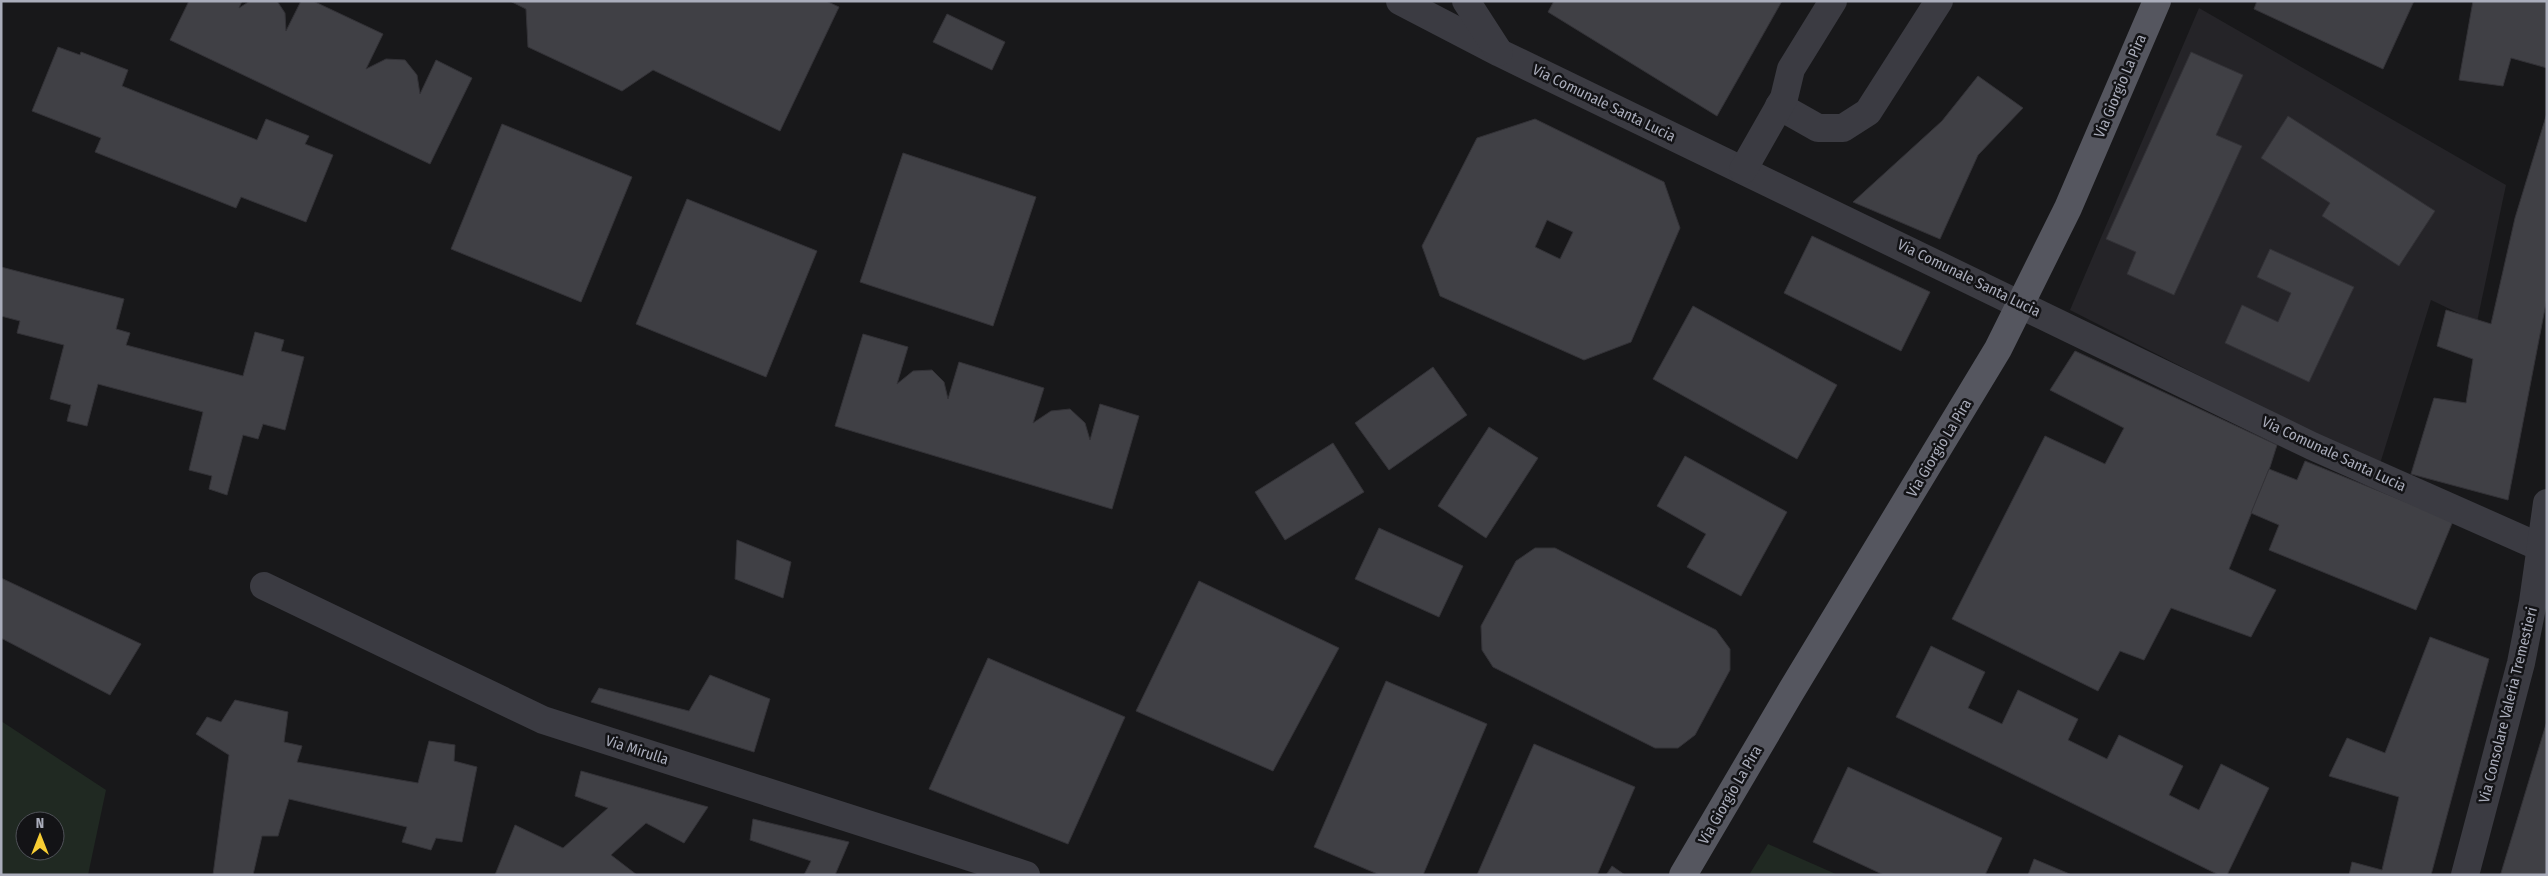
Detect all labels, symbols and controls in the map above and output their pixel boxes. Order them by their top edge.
street label: Via Giorgio La Pira [2090,31,2150,141]
street label: Via Comunale Santa Lucia [1529,60,1679,146]
street label: Via Comunale Santa Lucia [1894,235,2044,321]
street label: Via Giorgio La Pira [1903,396,1975,500]
street label: Via Comunale Santa Lucia [2259,413,2409,495]
street label: Via Consolare Valeria Tremestieri [2475,605,2541,805]
street label: Via Mirulla [603,731,671,769]
street label: Via Giorgio La Pira [1694,742,1766,848]
north arrow [15,811,65,861]
text: N [36,815,44,832]

